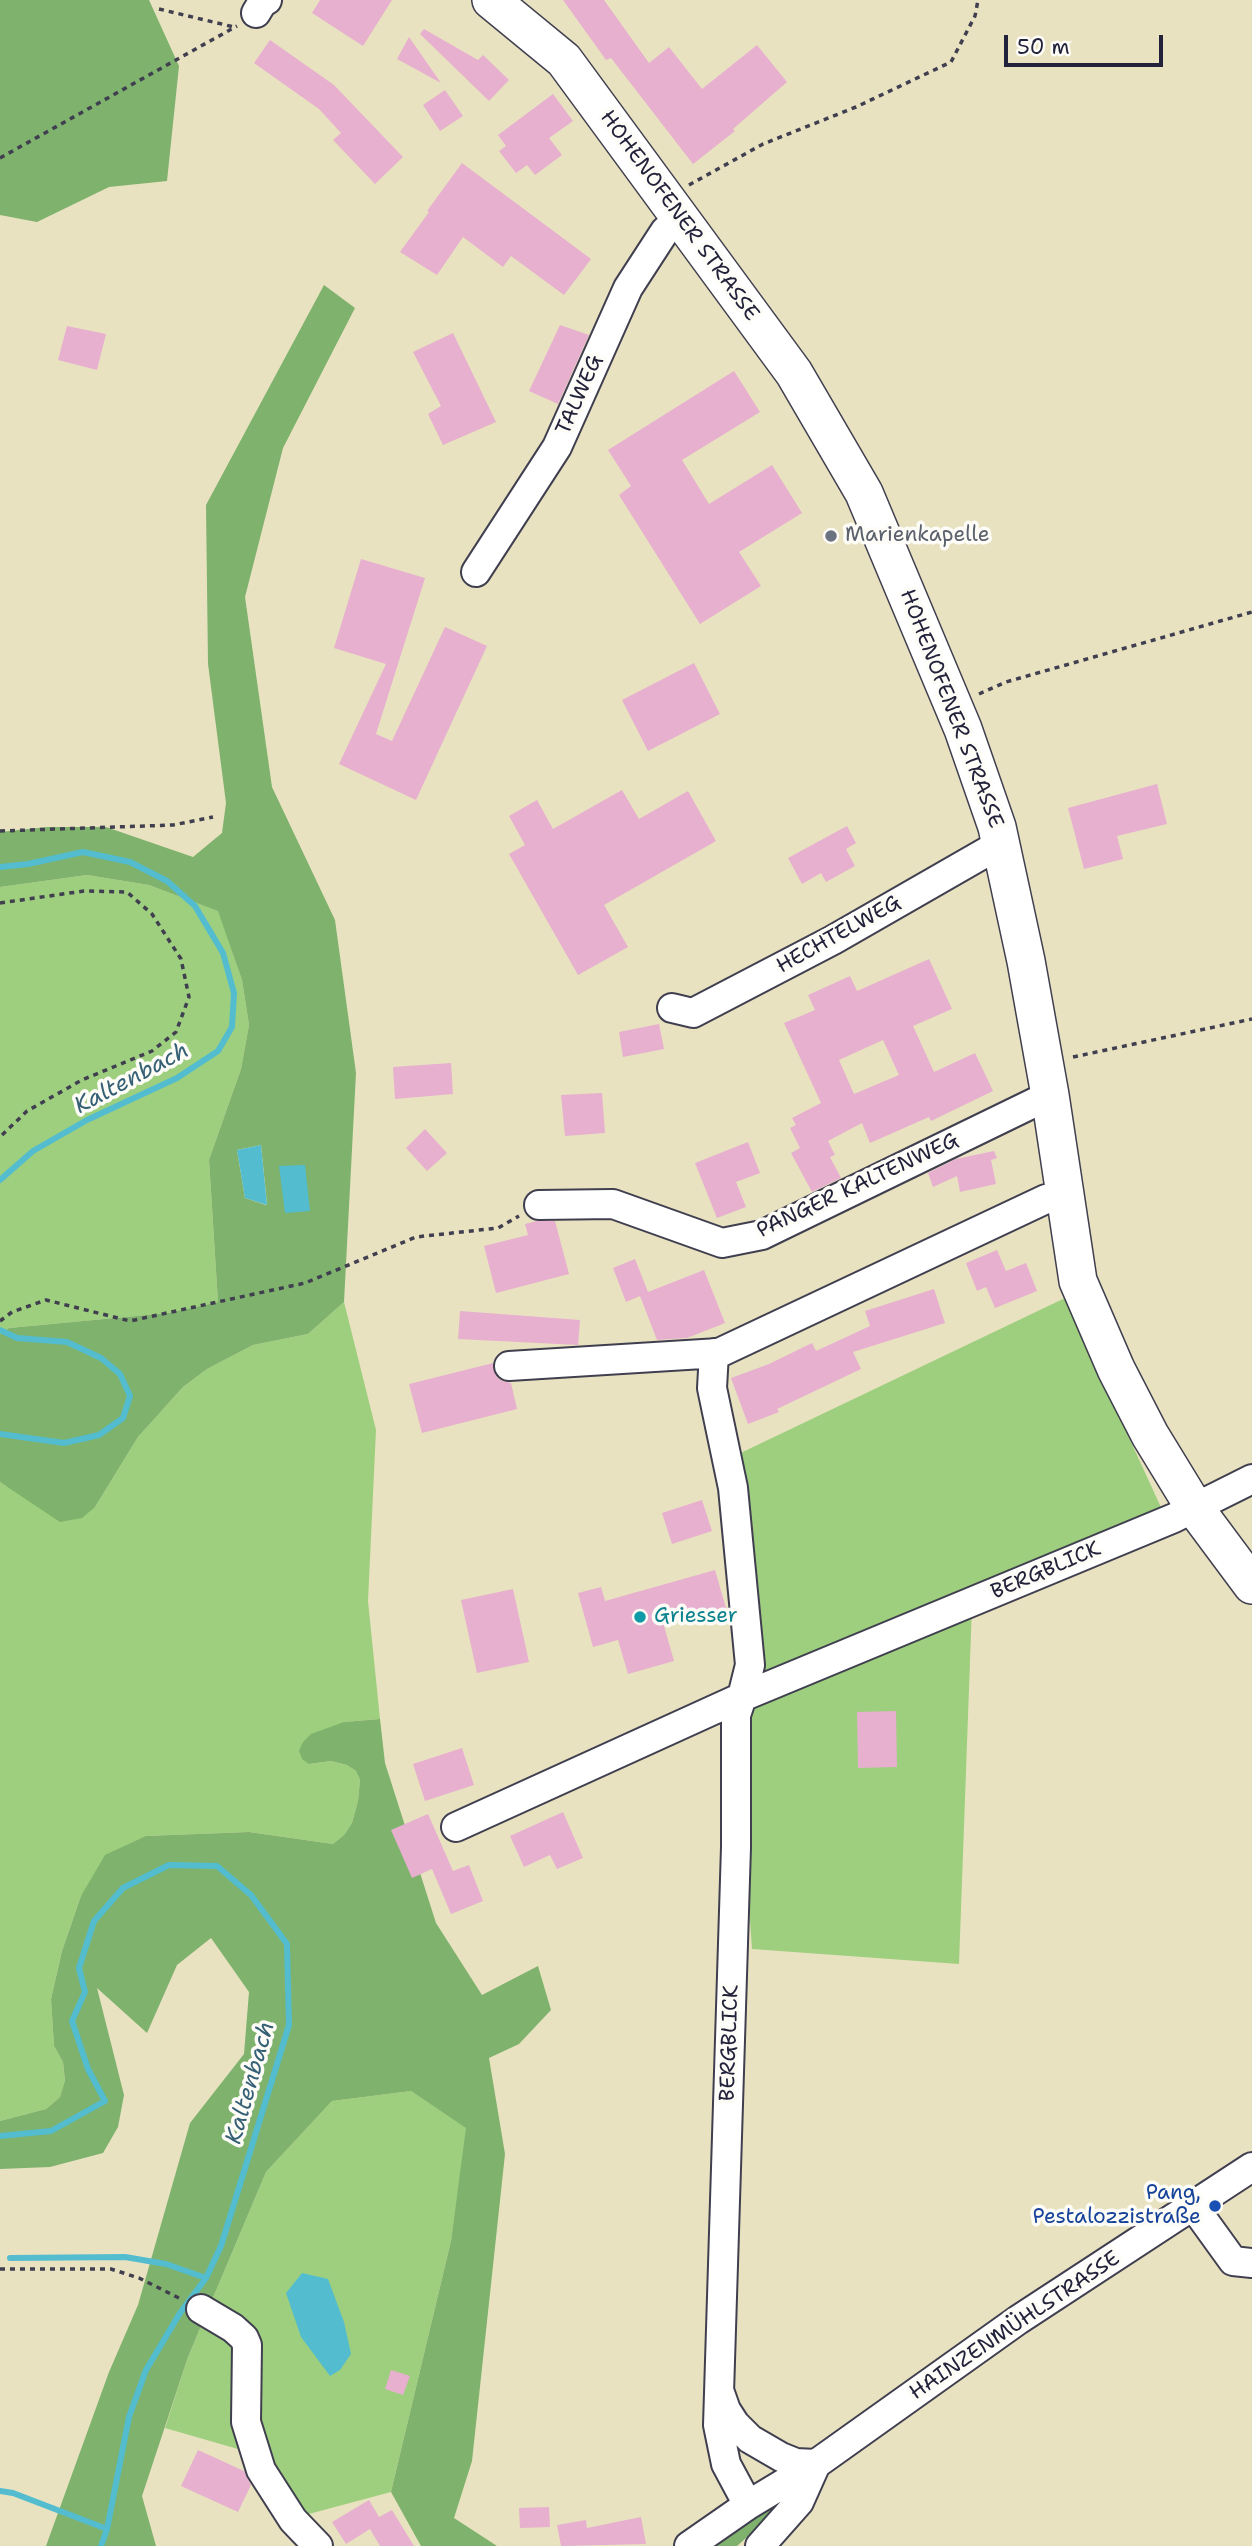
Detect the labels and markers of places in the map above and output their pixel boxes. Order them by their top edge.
place label: Marienkapelle [845,523,990,549]
marker: Marienkapelle [823,528,839,544]
place label: Griesser [654,1604,738,1630]
marker: Griesser [632,1609,648,1625]
place label: Pang, Pestalozzistraße [1033,2181,1201,2231]
marker: Pang, Pestalozzistraße [1207,2198,1223,2214]

